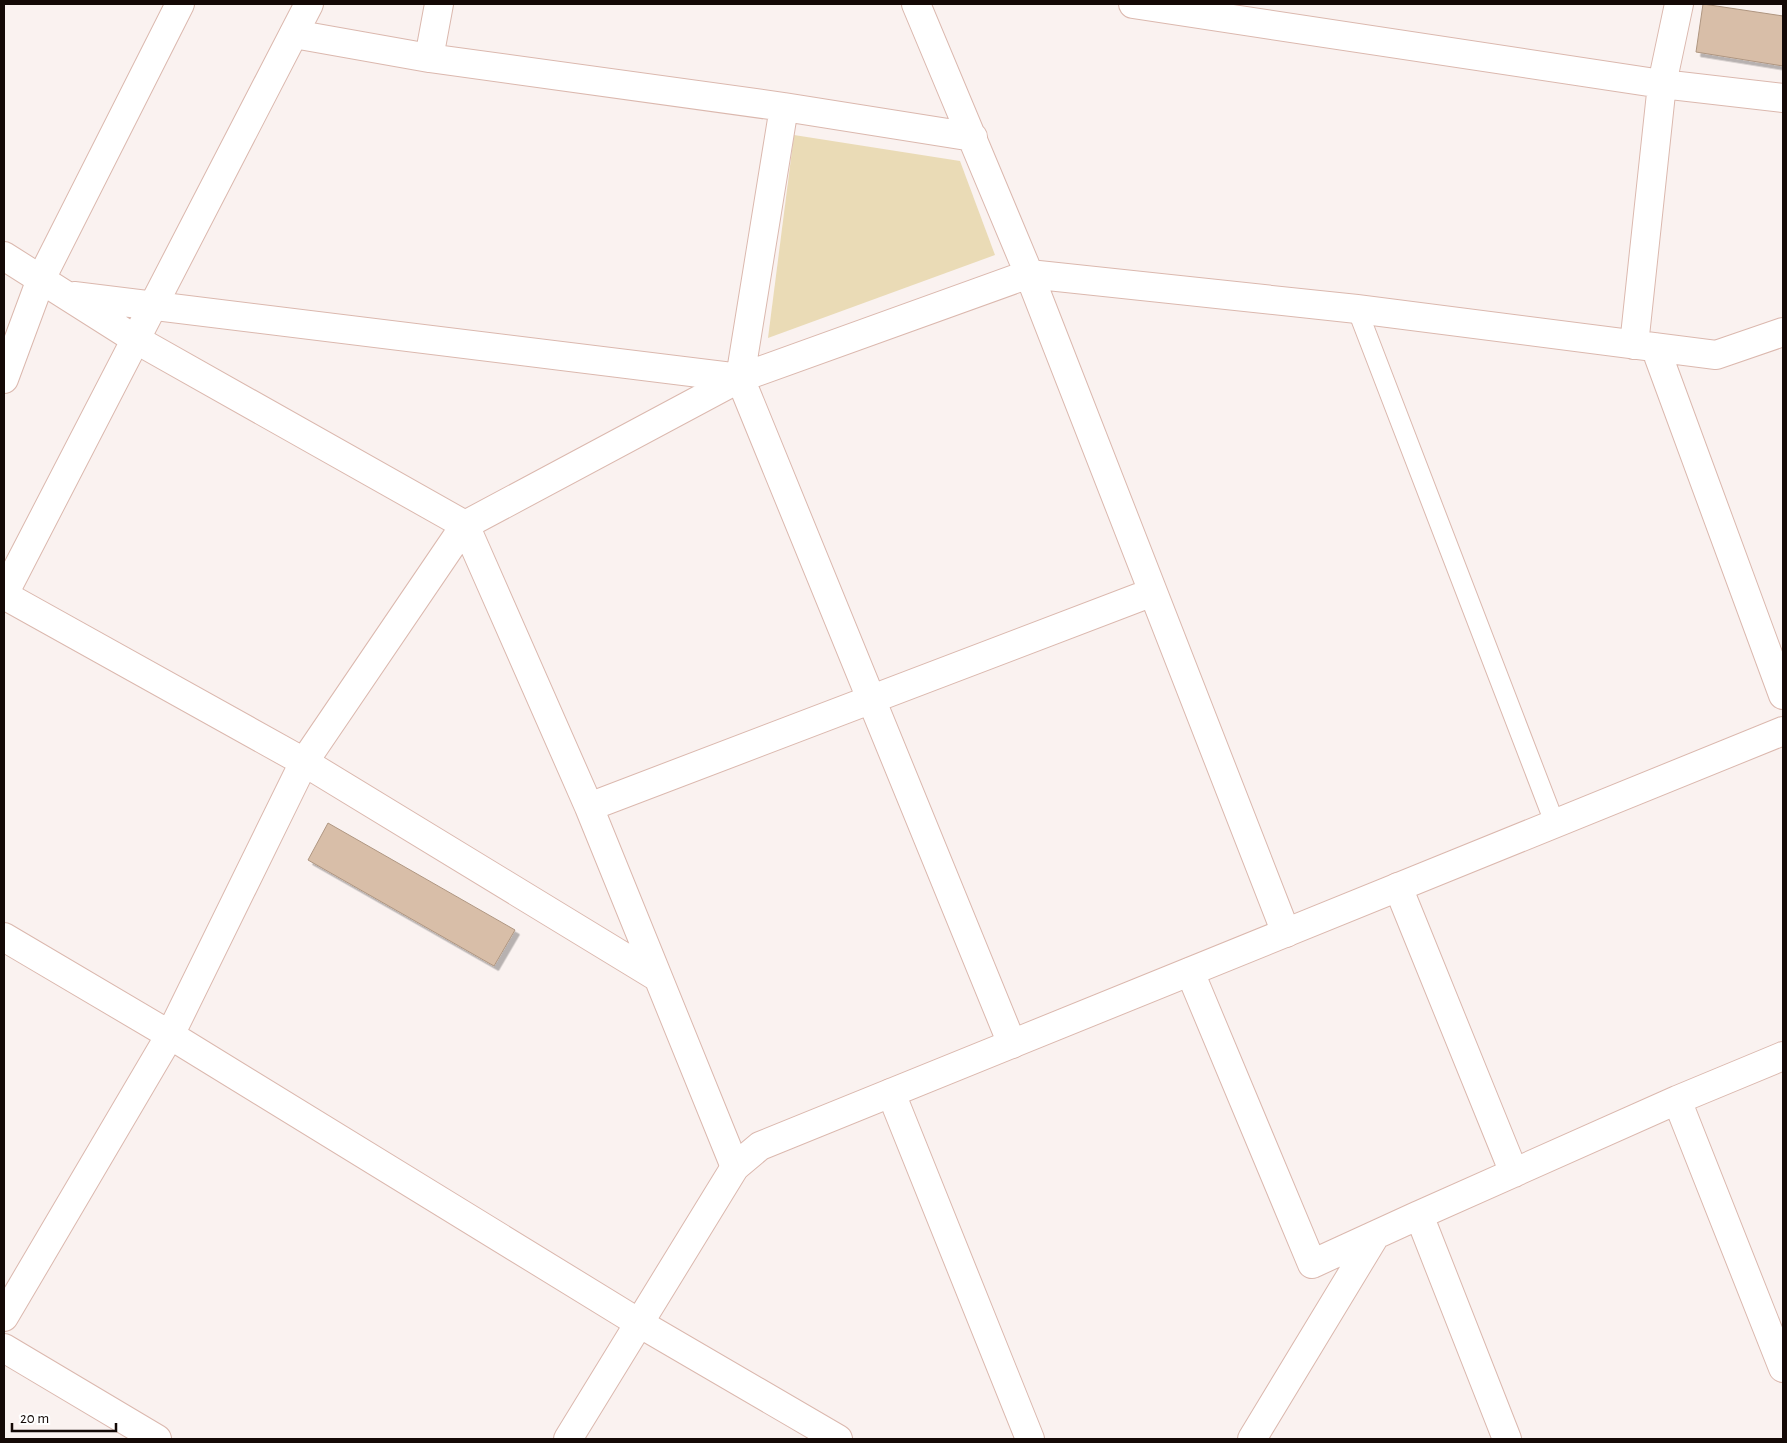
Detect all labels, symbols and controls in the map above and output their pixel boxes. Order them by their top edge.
scale bar [12,1400,116,1432]
text: 20 m [20,1411,49,1426]

